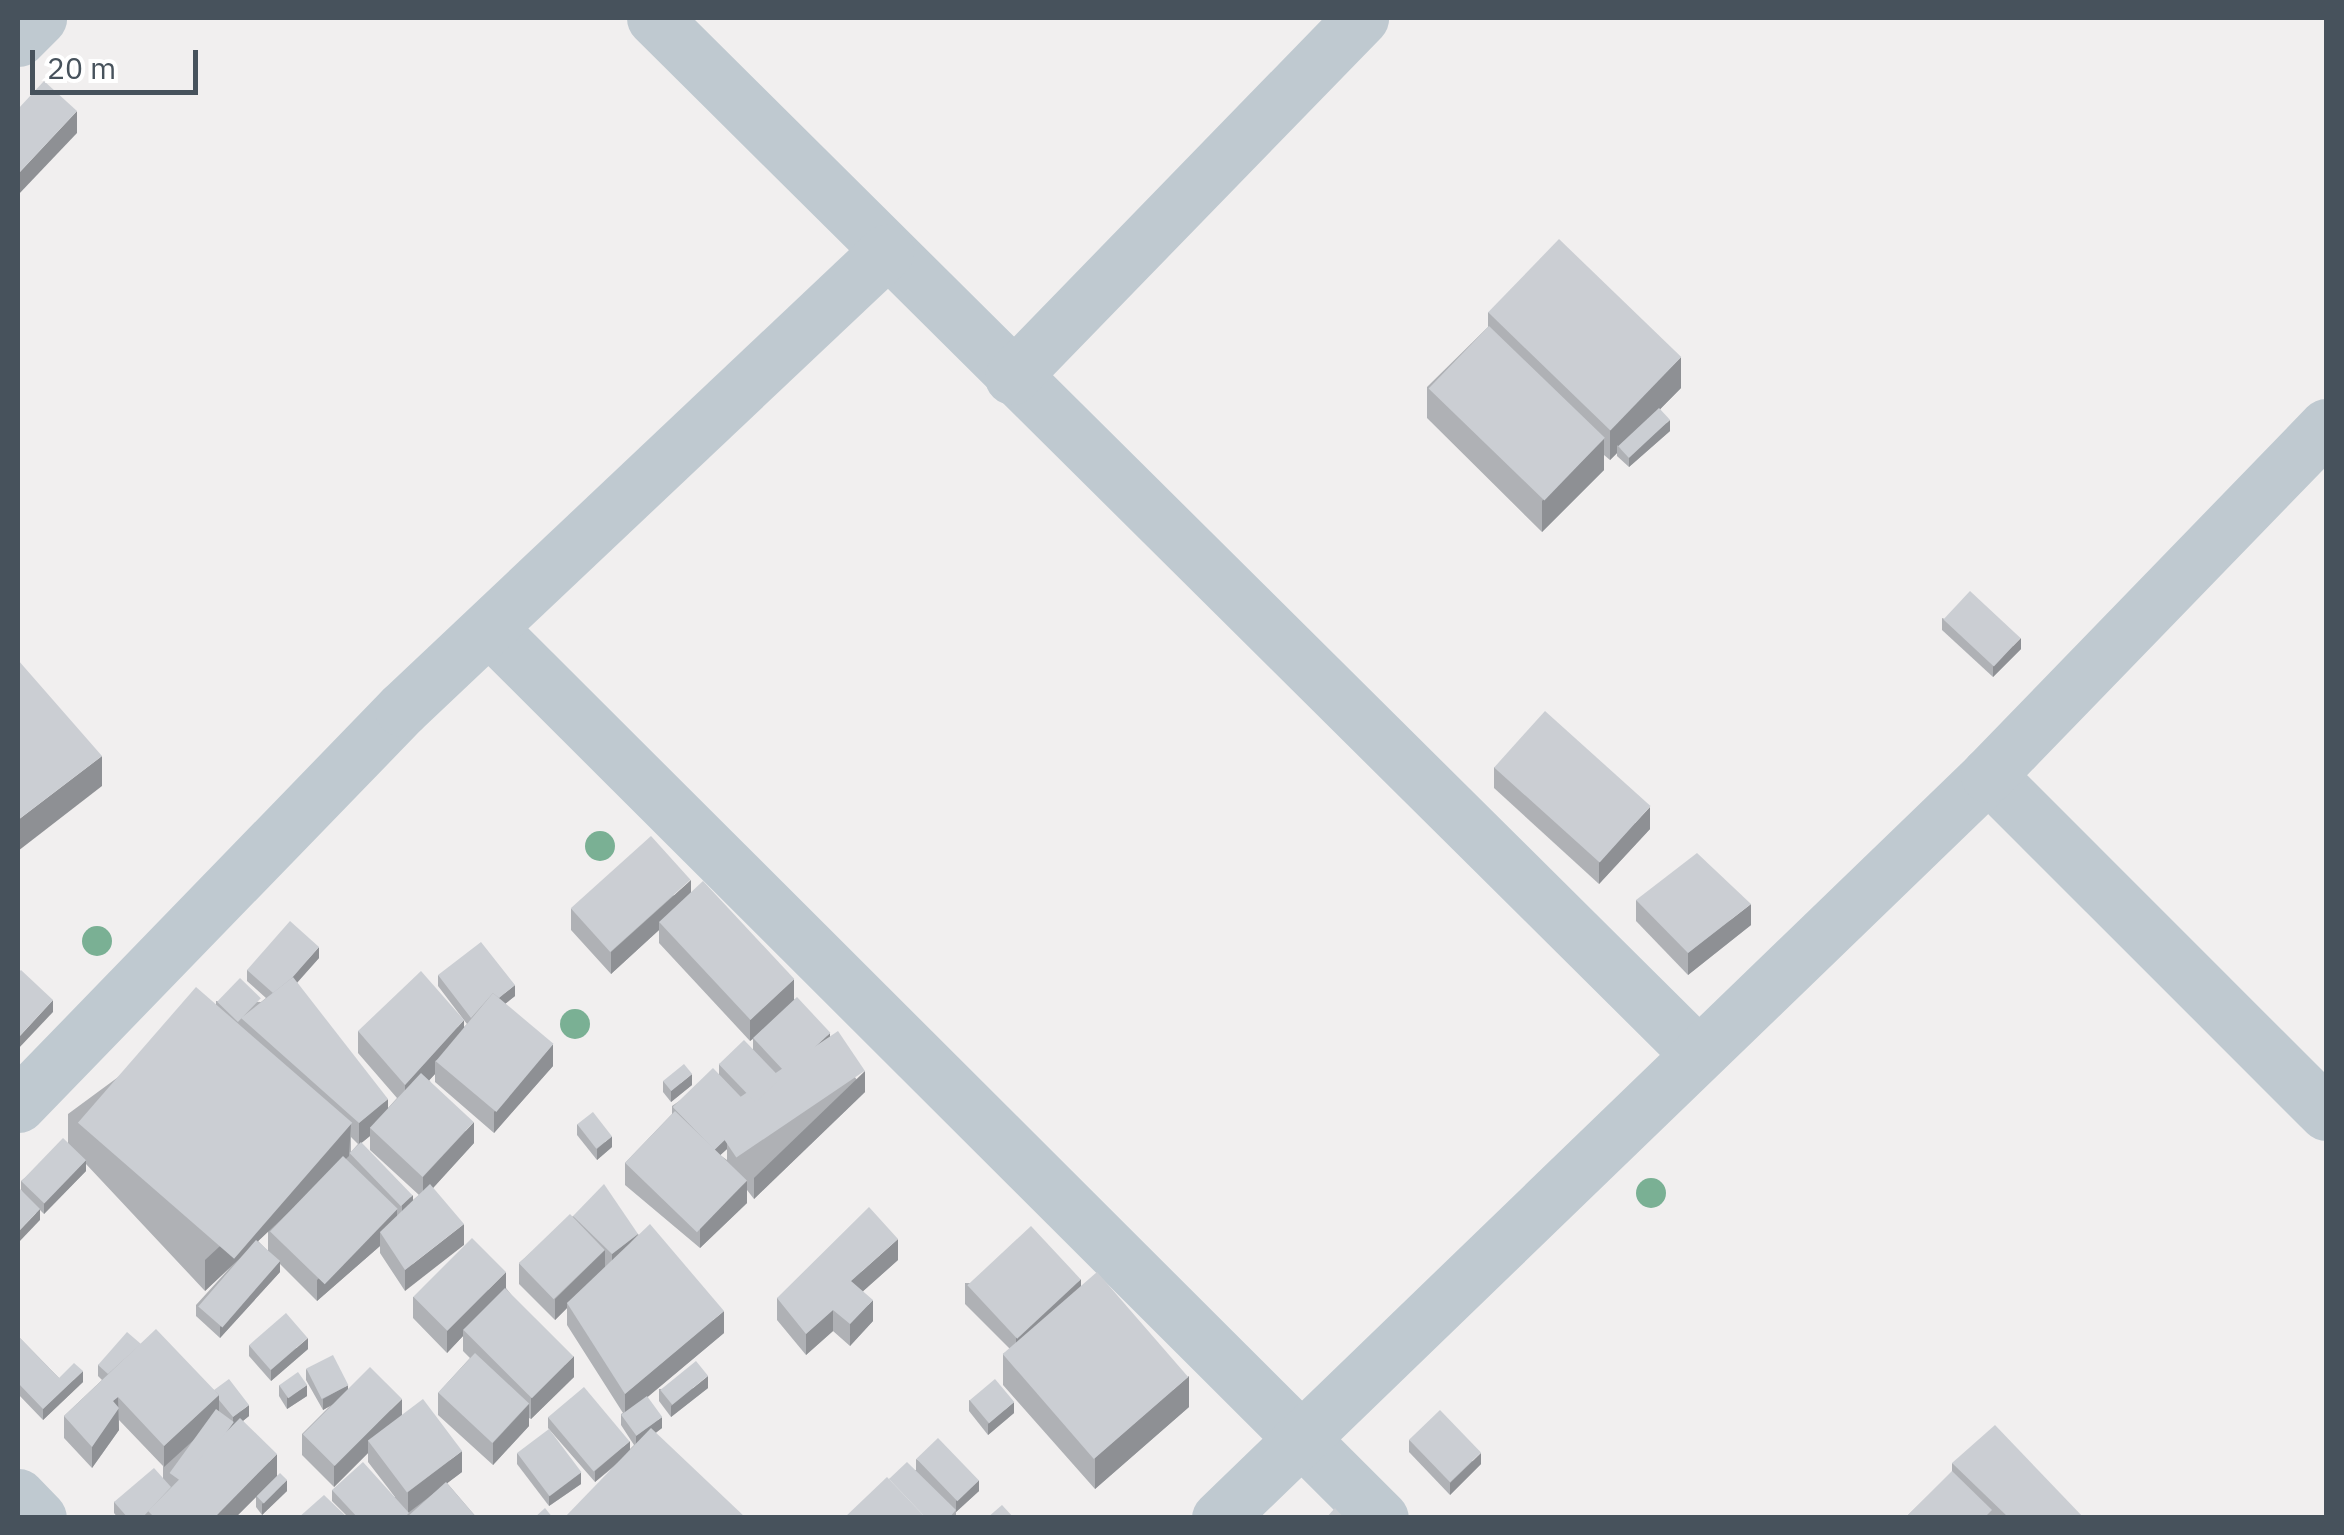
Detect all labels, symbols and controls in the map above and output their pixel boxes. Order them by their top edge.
scale bar [35,30,202,92]
text: 20 m [47,48,116,87]

